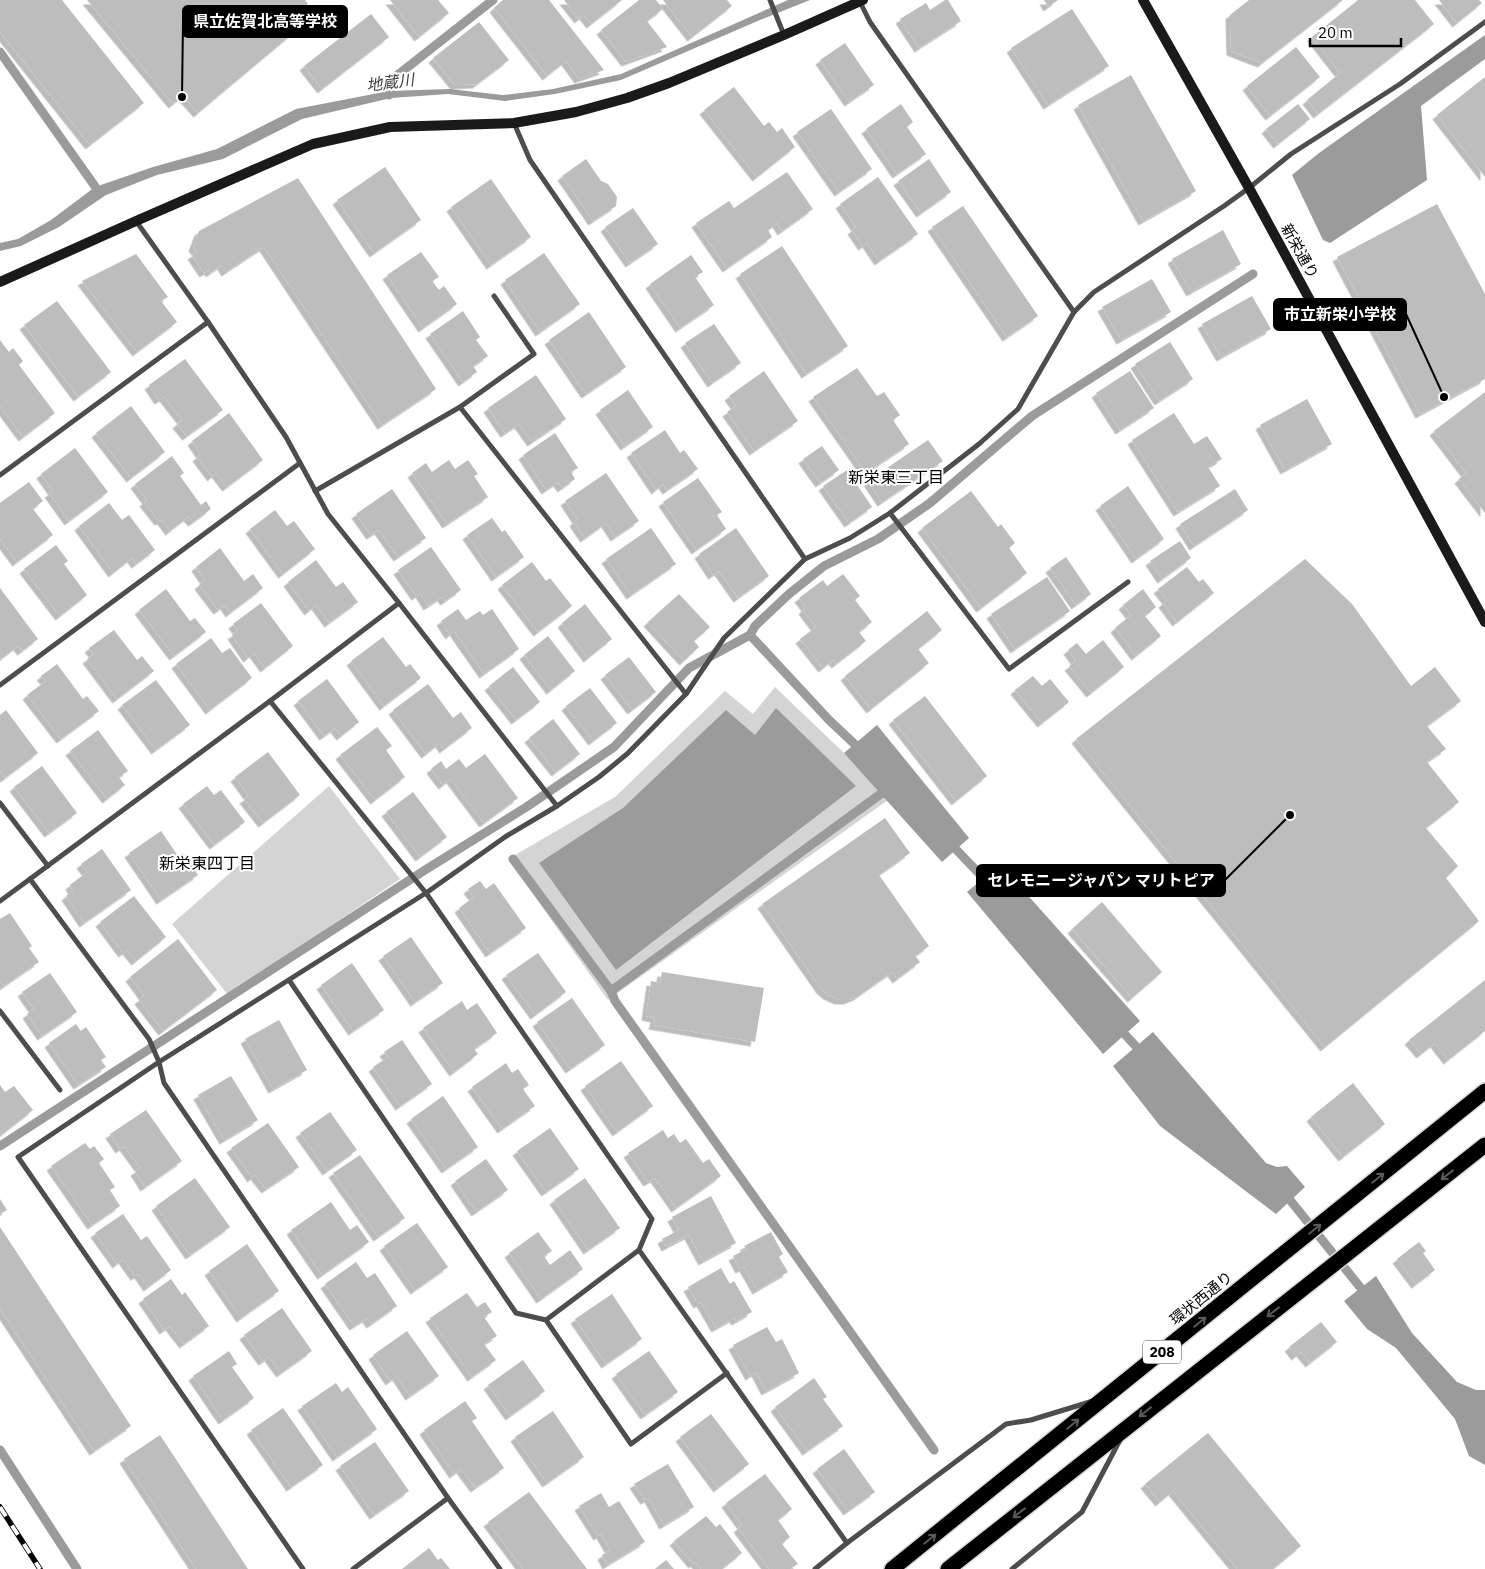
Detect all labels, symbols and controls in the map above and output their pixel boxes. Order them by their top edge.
callout: 県立佐賀北高等学校 [183,6,347,37]
text: 県立佐賀北高等学校 [193,11,337,31]
scale bar [1310,15,1401,47]
text: 20 m [1318,23,1353,42]
water label: 地蔵川 [365,69,417,95]
street label: 新栄通り [1277,220,1323,282]
callout: 市立新栄小学校 [1274,299,1406,330]
text: 市立新栄小学校 [1284,304,1396,324]
district label: 新栄東三丁目 [848,467,944,487]
district label: 新栄東四丁目 [159,853,255,873]
callout: セレモニージャパン マリトピア [977,865,1225,896]
text: セレモニージャパン マリトピア [987,870,1215,890]
one-way arrow [1441,1169,1454,1180]
one-way arrow [1372,1173,1385,1184]
one-way arrow [1308,1224,1321,1235]
street label: 環状西通り [1166,1267,1236,1329]
one-way arrow [1267,1306,1280,1317]
one-way arrow [1193,1317,1206,1328]
road number: 208 [1143,1340,1181,1364]
one-way arrow [1139,1407,1152,1418]
one-way arrow [1066,1419,1079,1430]
one-way arrow [1013,1508,1026,1519]
one-way arrow [924,1533,937,1544]

